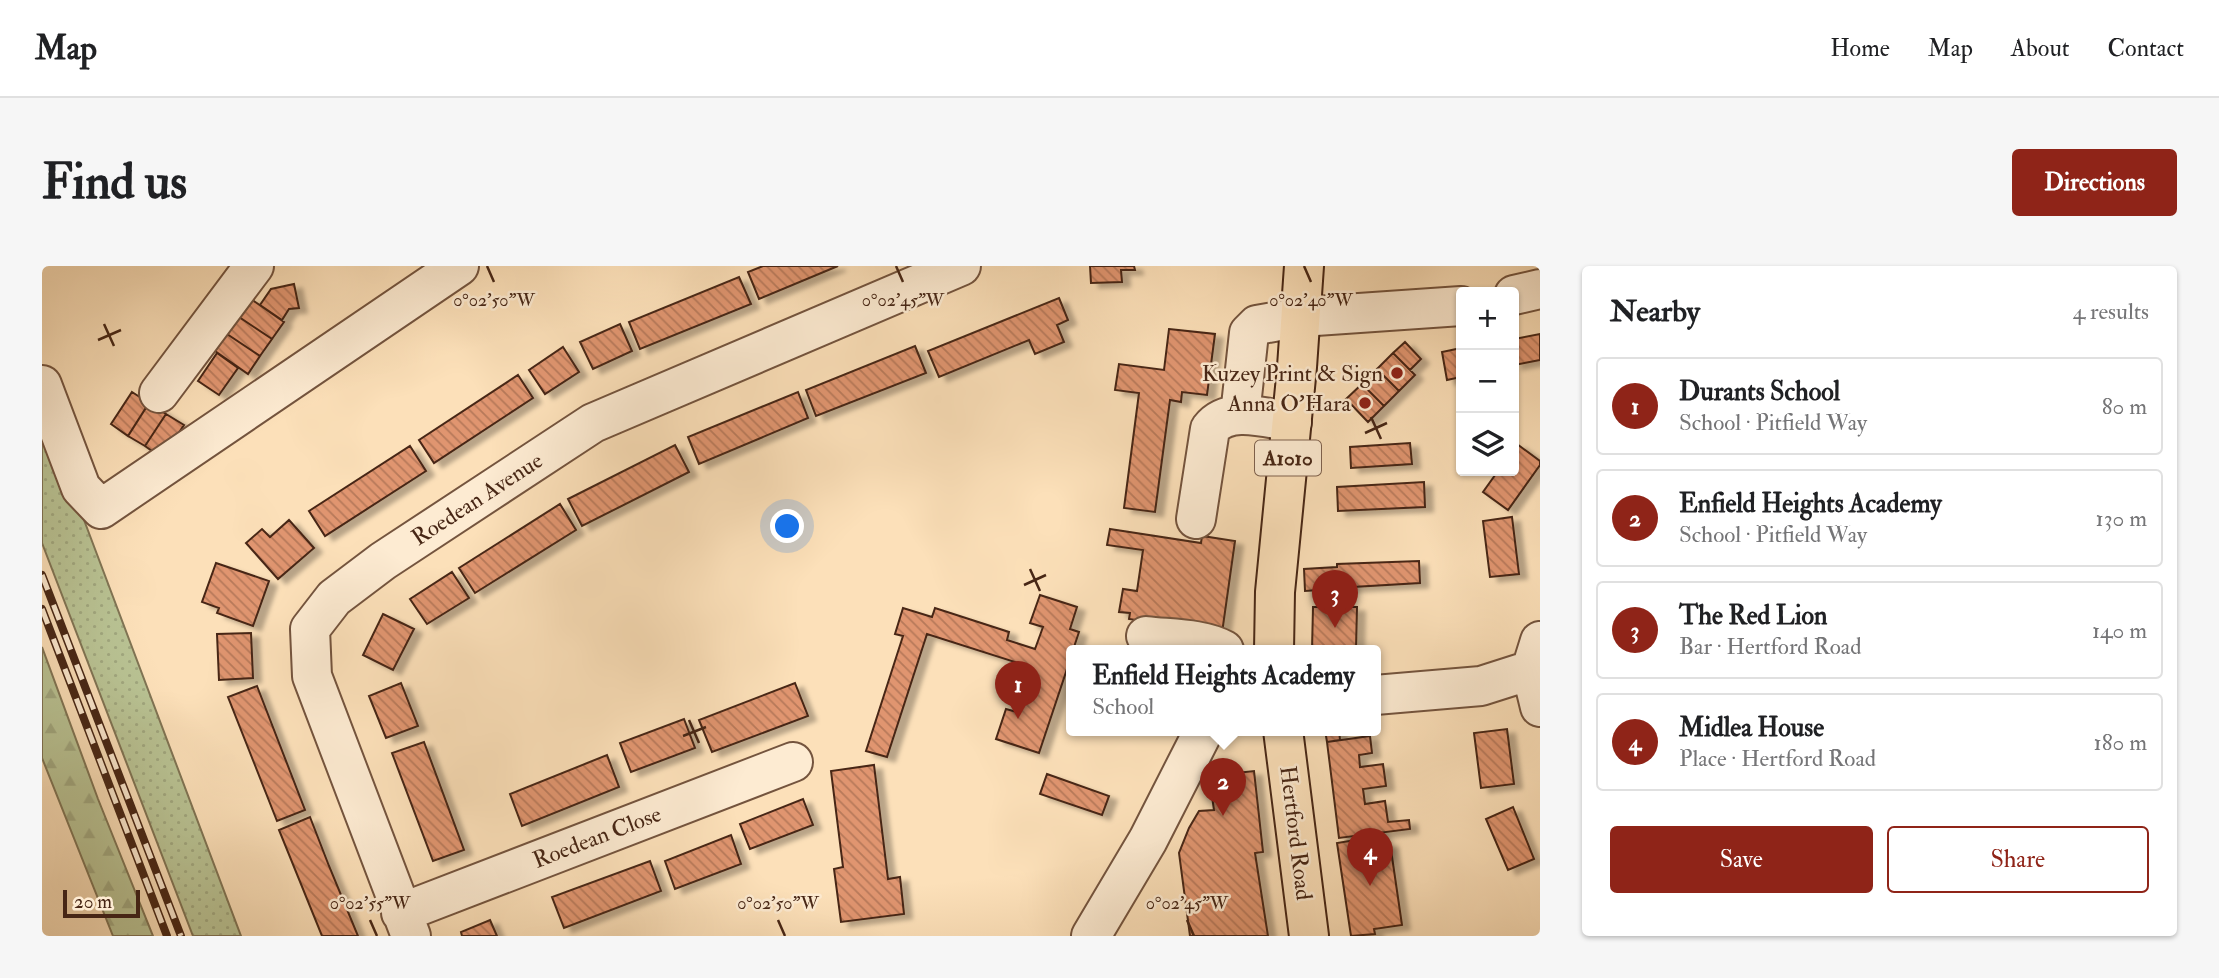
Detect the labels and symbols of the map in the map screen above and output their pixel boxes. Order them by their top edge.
text: 0°02'50"W [453,289,536,312]
text: 0°02'45"W [862,289,945,312]
text: 0°02'40"W [1269,289,1354,312]
place label: Kuzey Print & Sign [1202,359,1383,388]
marker: Kuzey Print & Sign [1389,365,1405,381]
place label: Anna O'Hara [1227,389,1352,418]
marker: Anna O'Hara [1357,395,1373,411]
road number: A1010 [1255,440,1321,476]
street label: Roedean Avenue [406,446,548,552]
your location [770,509,804,543]
pin: 3 [1312,570,1358,628]
pin: 1 [995,661,1041,719]
pin: 2 [1200,758,1246,816]
street label: Hertford Road [1273,764,1319,902]
street label: Roedean Close [529,799,666,875]
pin: 4 [1347,828,1393,886]
scale bar [63,887,140,919]
text: 0°02'55"W [330,892,411,915]
text: 0°02'50"W [737,892,820,915]
text: 0°02'45"W [1146,892,1229,915]

